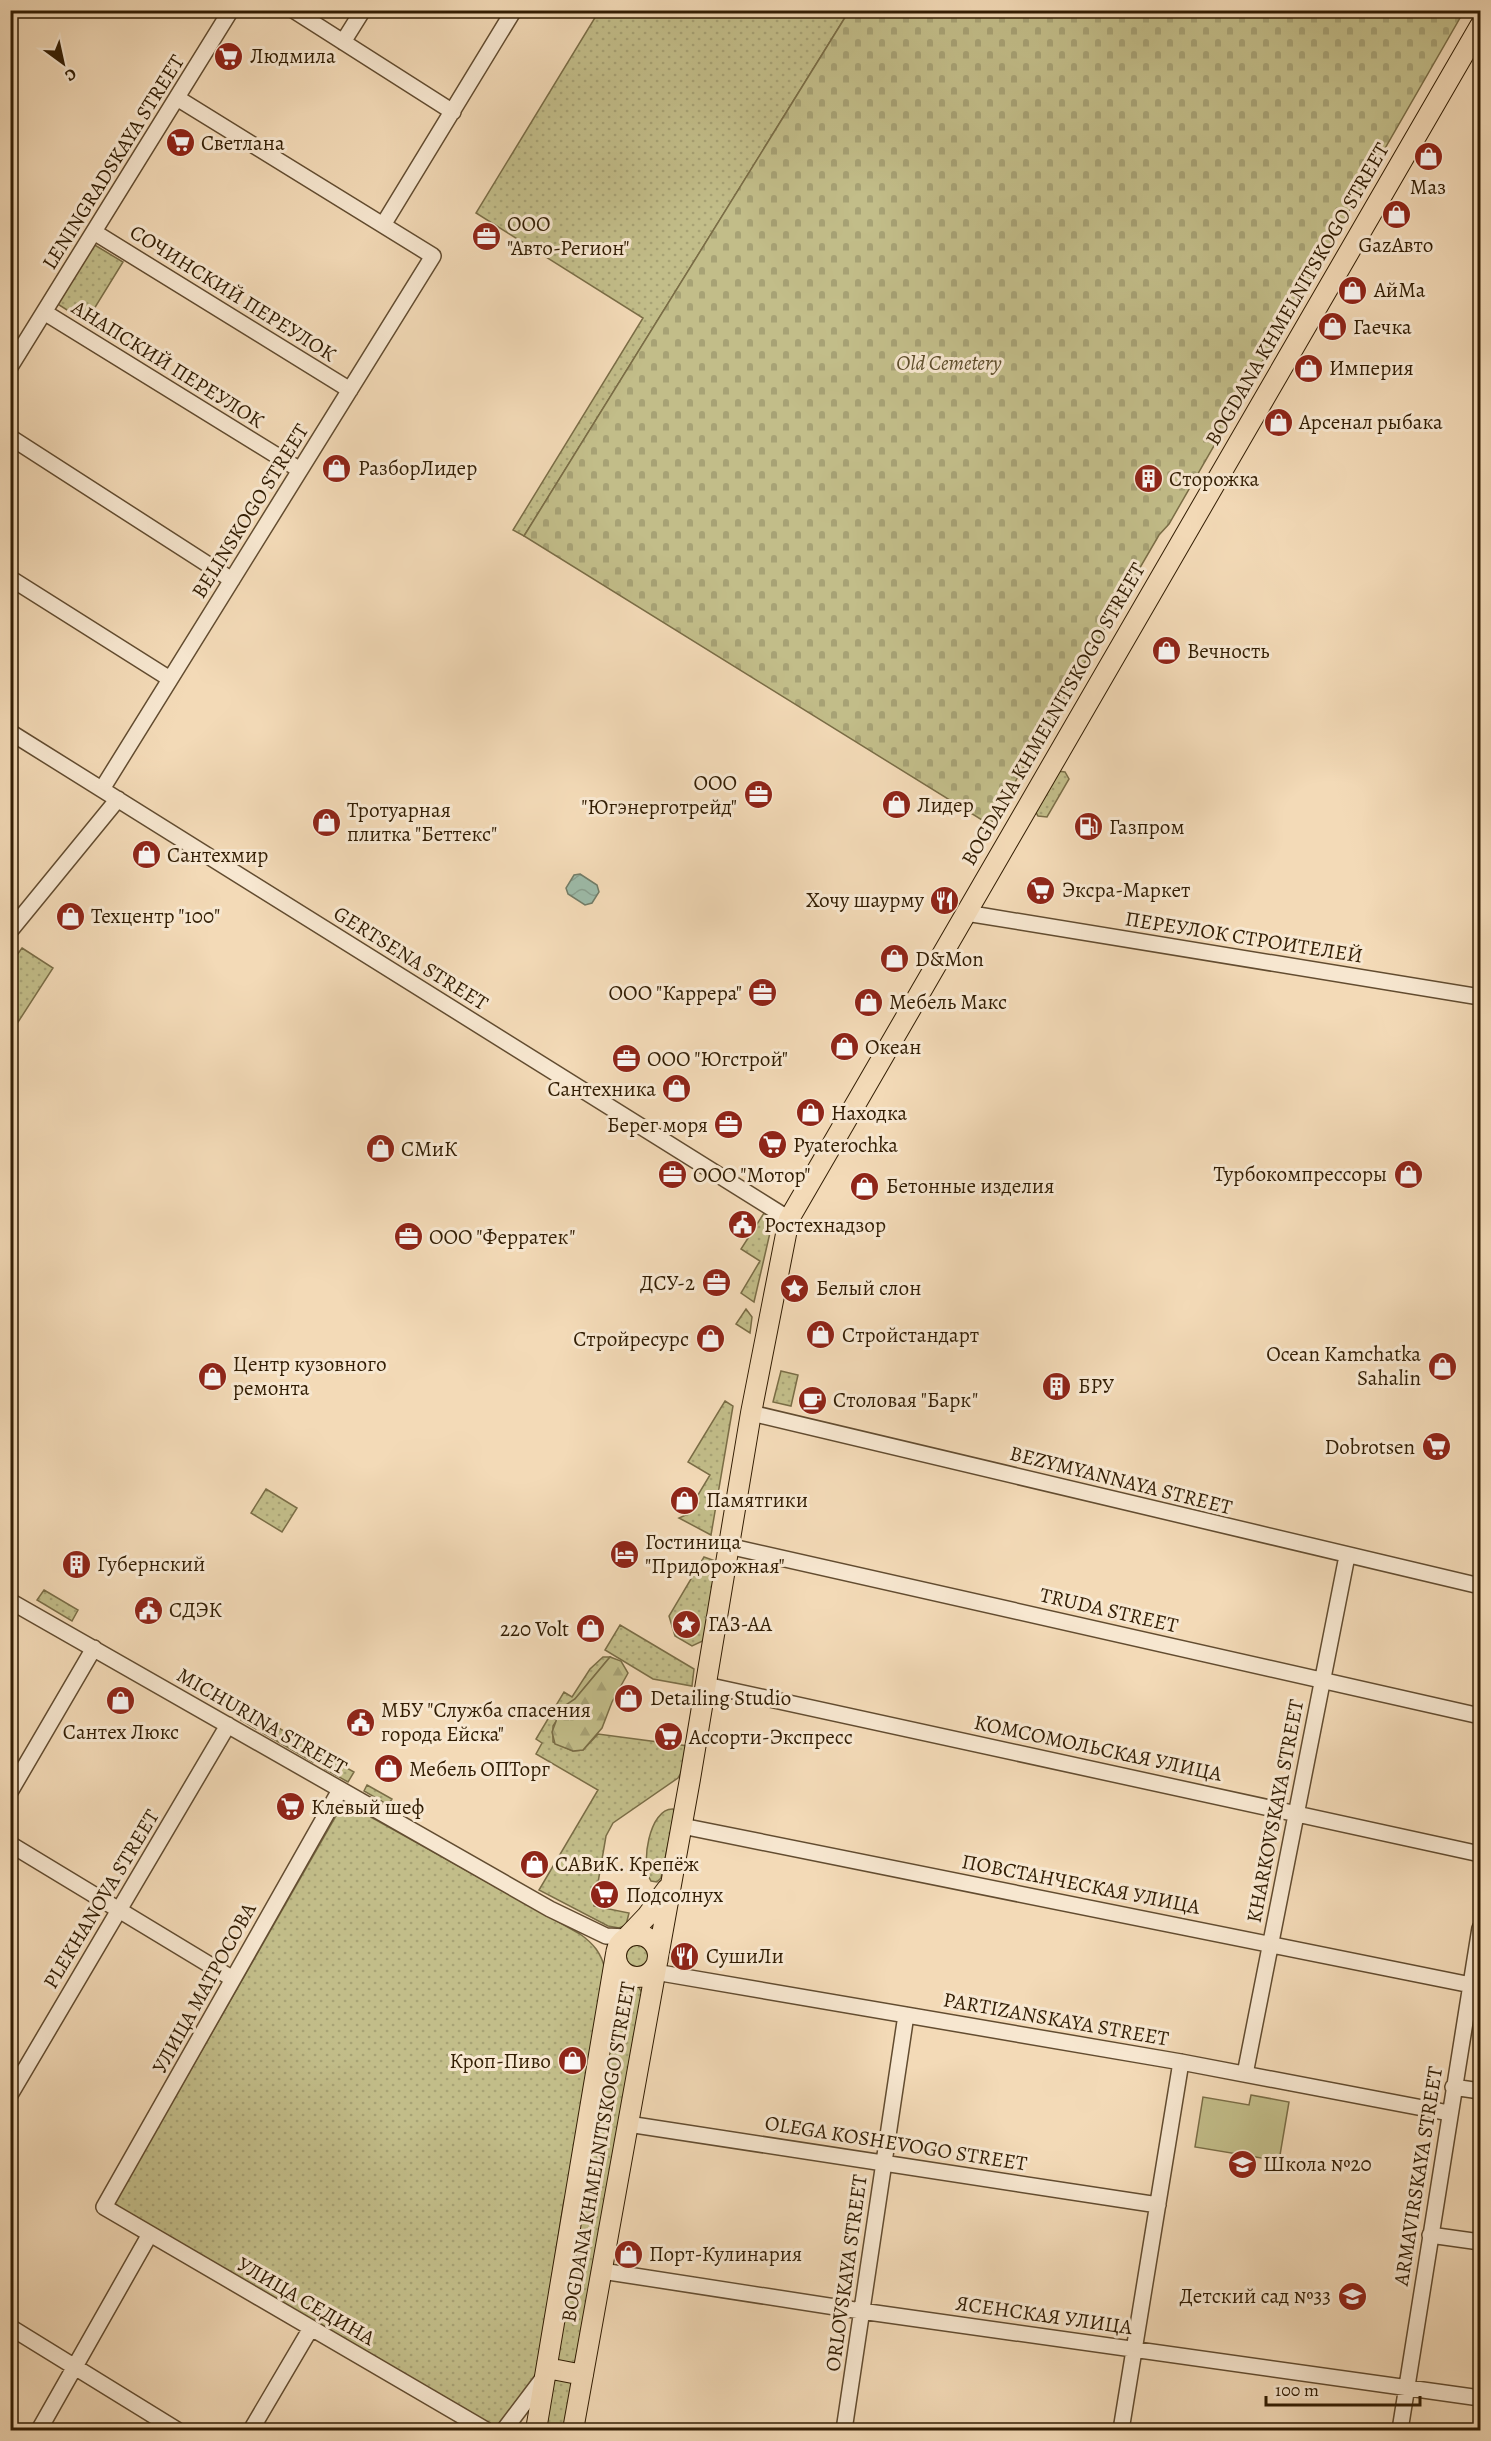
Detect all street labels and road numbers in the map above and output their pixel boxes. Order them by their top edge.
street label: LENINGRADSKAYA STREET [35,49,191,275]
street label: BOGDANA KHMELNITSKOGO STREET [1199,137,1396,451]
street label: СОЧИНСКИЙ ПЕРЕУЛОК [125,218,342,368]
street label: АНАПСКИЙ ПЕРЕУЛОК [66,293,270,435]
street label: BELINSKOGO STREET [185,418,315,604]
street label: BOGDANA KHMELNITSKOGO STREET [955,557,1152,871]
street label: GERTSENA STREET [328,899,494,1017]
street label: ПЕРЕУЛОК СТРОИТЕЛЕЙ [1123,904,1365,970]
street label: BEZYMYANNAYA STREET [1007,1439,1236,1521]
street label: TRUDA STREET [1037,1581,1181,1640]
street label: MICHURINA STREET [172,1661,353,1781]
street label: KHARKOVSKAYA STREET [1240,1696,1311,1925]
street label: КОМСОМОЛЬСКАЯ УЛИЦА [971,1708,1225,1788]
street label: PLEKHANOVA STREET [36,1804,166,1994]
street label: ПОВСТАНЧЕСКАЯ УЛИЦА [959,1847,1203,1921]
street label: УЛИЦА МАТРОСОВА [145,1897,263,2079]
street label: BOGDANA KHMELNITSKOGO STREET [554,1979,642,2324]
street label: PARTIZANSKAYA STREET [941,1985,1171,2053]
street label: ARMAVIRSKAYA STREET [1387,2064,1449,2289]
street label: OLEGA KOSHEVOGO STREET [763,2108,1030,2178]
street label: ORLOVSKAYA STREET [818,2172,874,2373]
street label: УЛИЦА СЕДИНА [232,2250,381,2352]
street label: ЯСЕНСКАЯ УЛИЦА [954,2289,1135,2341]

